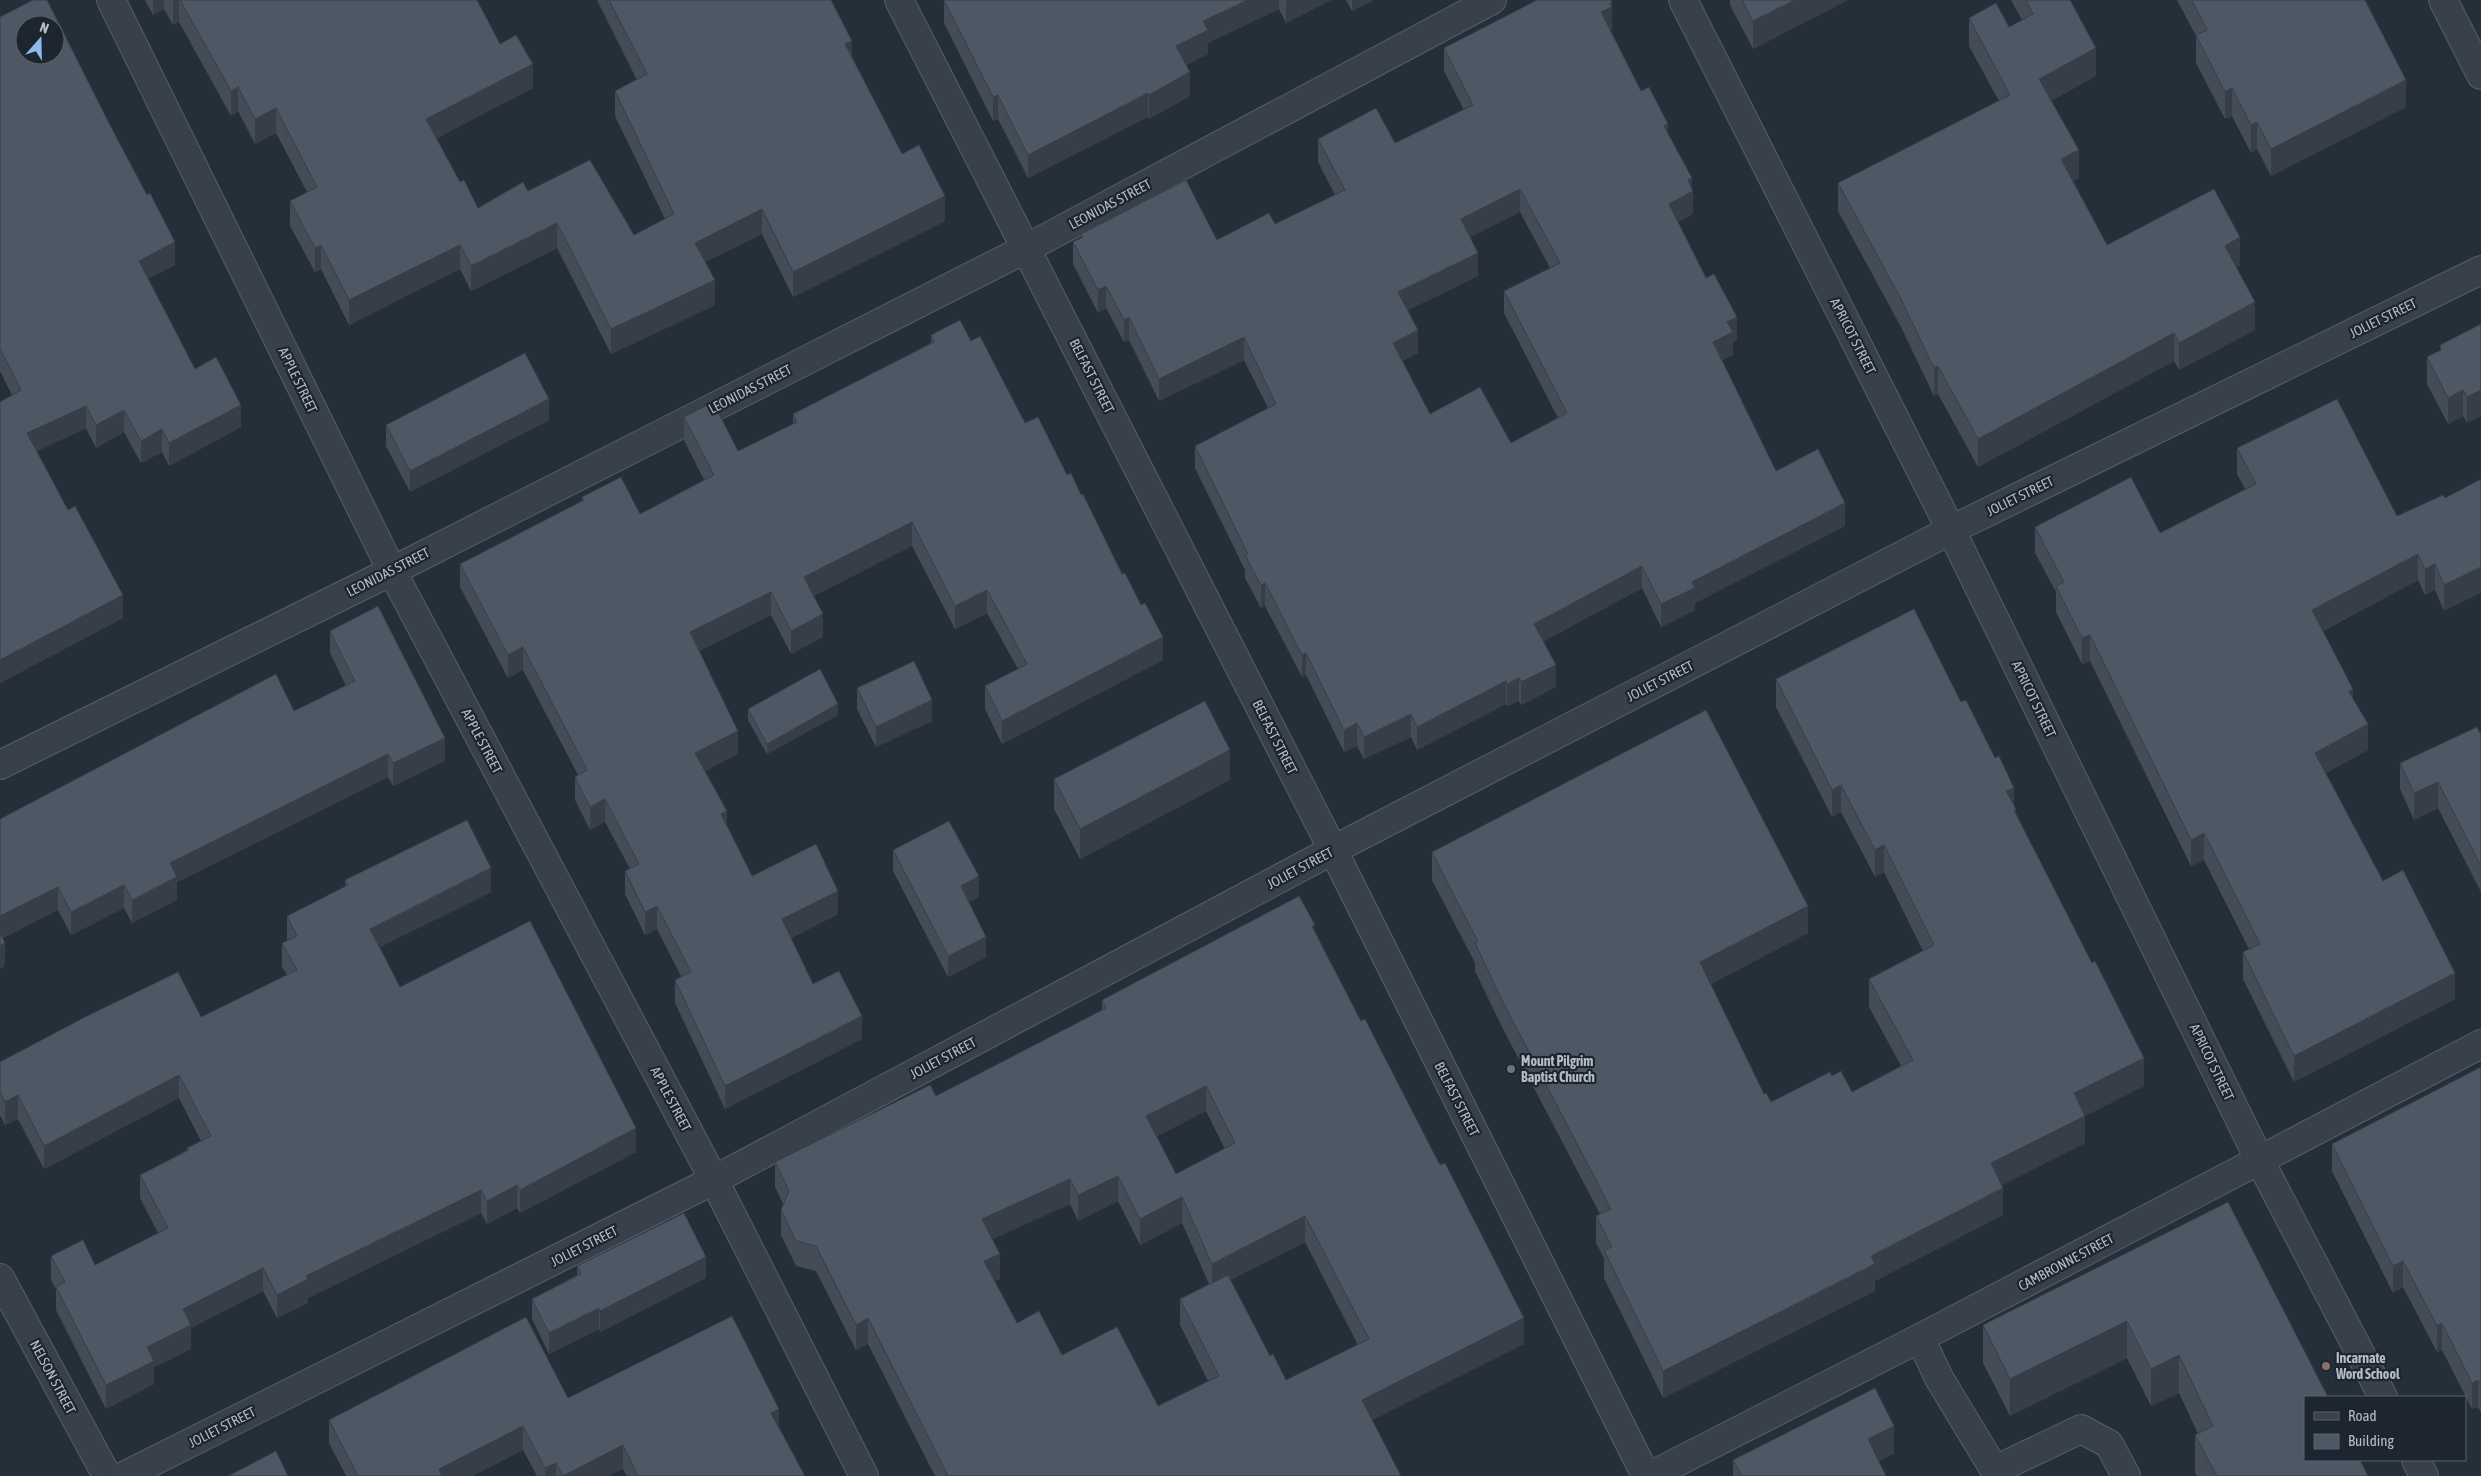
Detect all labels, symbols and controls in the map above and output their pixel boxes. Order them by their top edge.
north arrow [15,15,65,65]
text: N [38,19,51,37]
street label: LEONIDAS STREET [1066,176,1154,232]
street label: APRICOT STREET [1827,295,1879,377]
street label: JOLIET STREET [2347,295,2419,341]
street label: BELFAST STREET [1066,336,1118,416]
street label: APPLE STREET [275,345,321,415]
street label: LEONIDAS STREET [706,361,794,417]
street label: JOLIET STREET [1984,473,2056,519]
street label: LEONIDAS STREET [344,544,432,600]
street label: JOLIET STREET [1624,657,1696,705]
street label: APRICOT STREET [2009,658,2059,740]
street label: BELFAST STREET [1249,697,1301,777]
street label: APPLE STREET [458,706,506,776]
street label: JOLIET STREET [1264,844,1336,892]
street label: APRICOT STREET [2187,1021,2237,1103]
street label: JOLIET STREET [907,1034,979,1082]
place label: Mount Pilgrim Baptist Church [1521,1053,1595,1085]
street label: BELFAST STREET [1431,1059,1483,1139]
marker: Mount Pilgrim Baptist Church [1505,1063,1517,1075]
street label: APPLE STREET [647,1064,695,1134]
street label: JOLIET STREET [548,1222,620,1270]
street label: CAMBRONNE STREET [2016,1230,2116,1294]
street label: NELSON STREET [27,1337,79,1417]
place label: Incarnate Word School [2335,1350,2400,1382]
marker: Incarnate Word School [2320,1360,2332,1372]
legend [2304,1396,2466,1461]
street label: JOLIET STREET [186,1403,258,1451]
text: Road [2348,1407,2377,1424]
text: Building [2348,1432,2394,1449]

